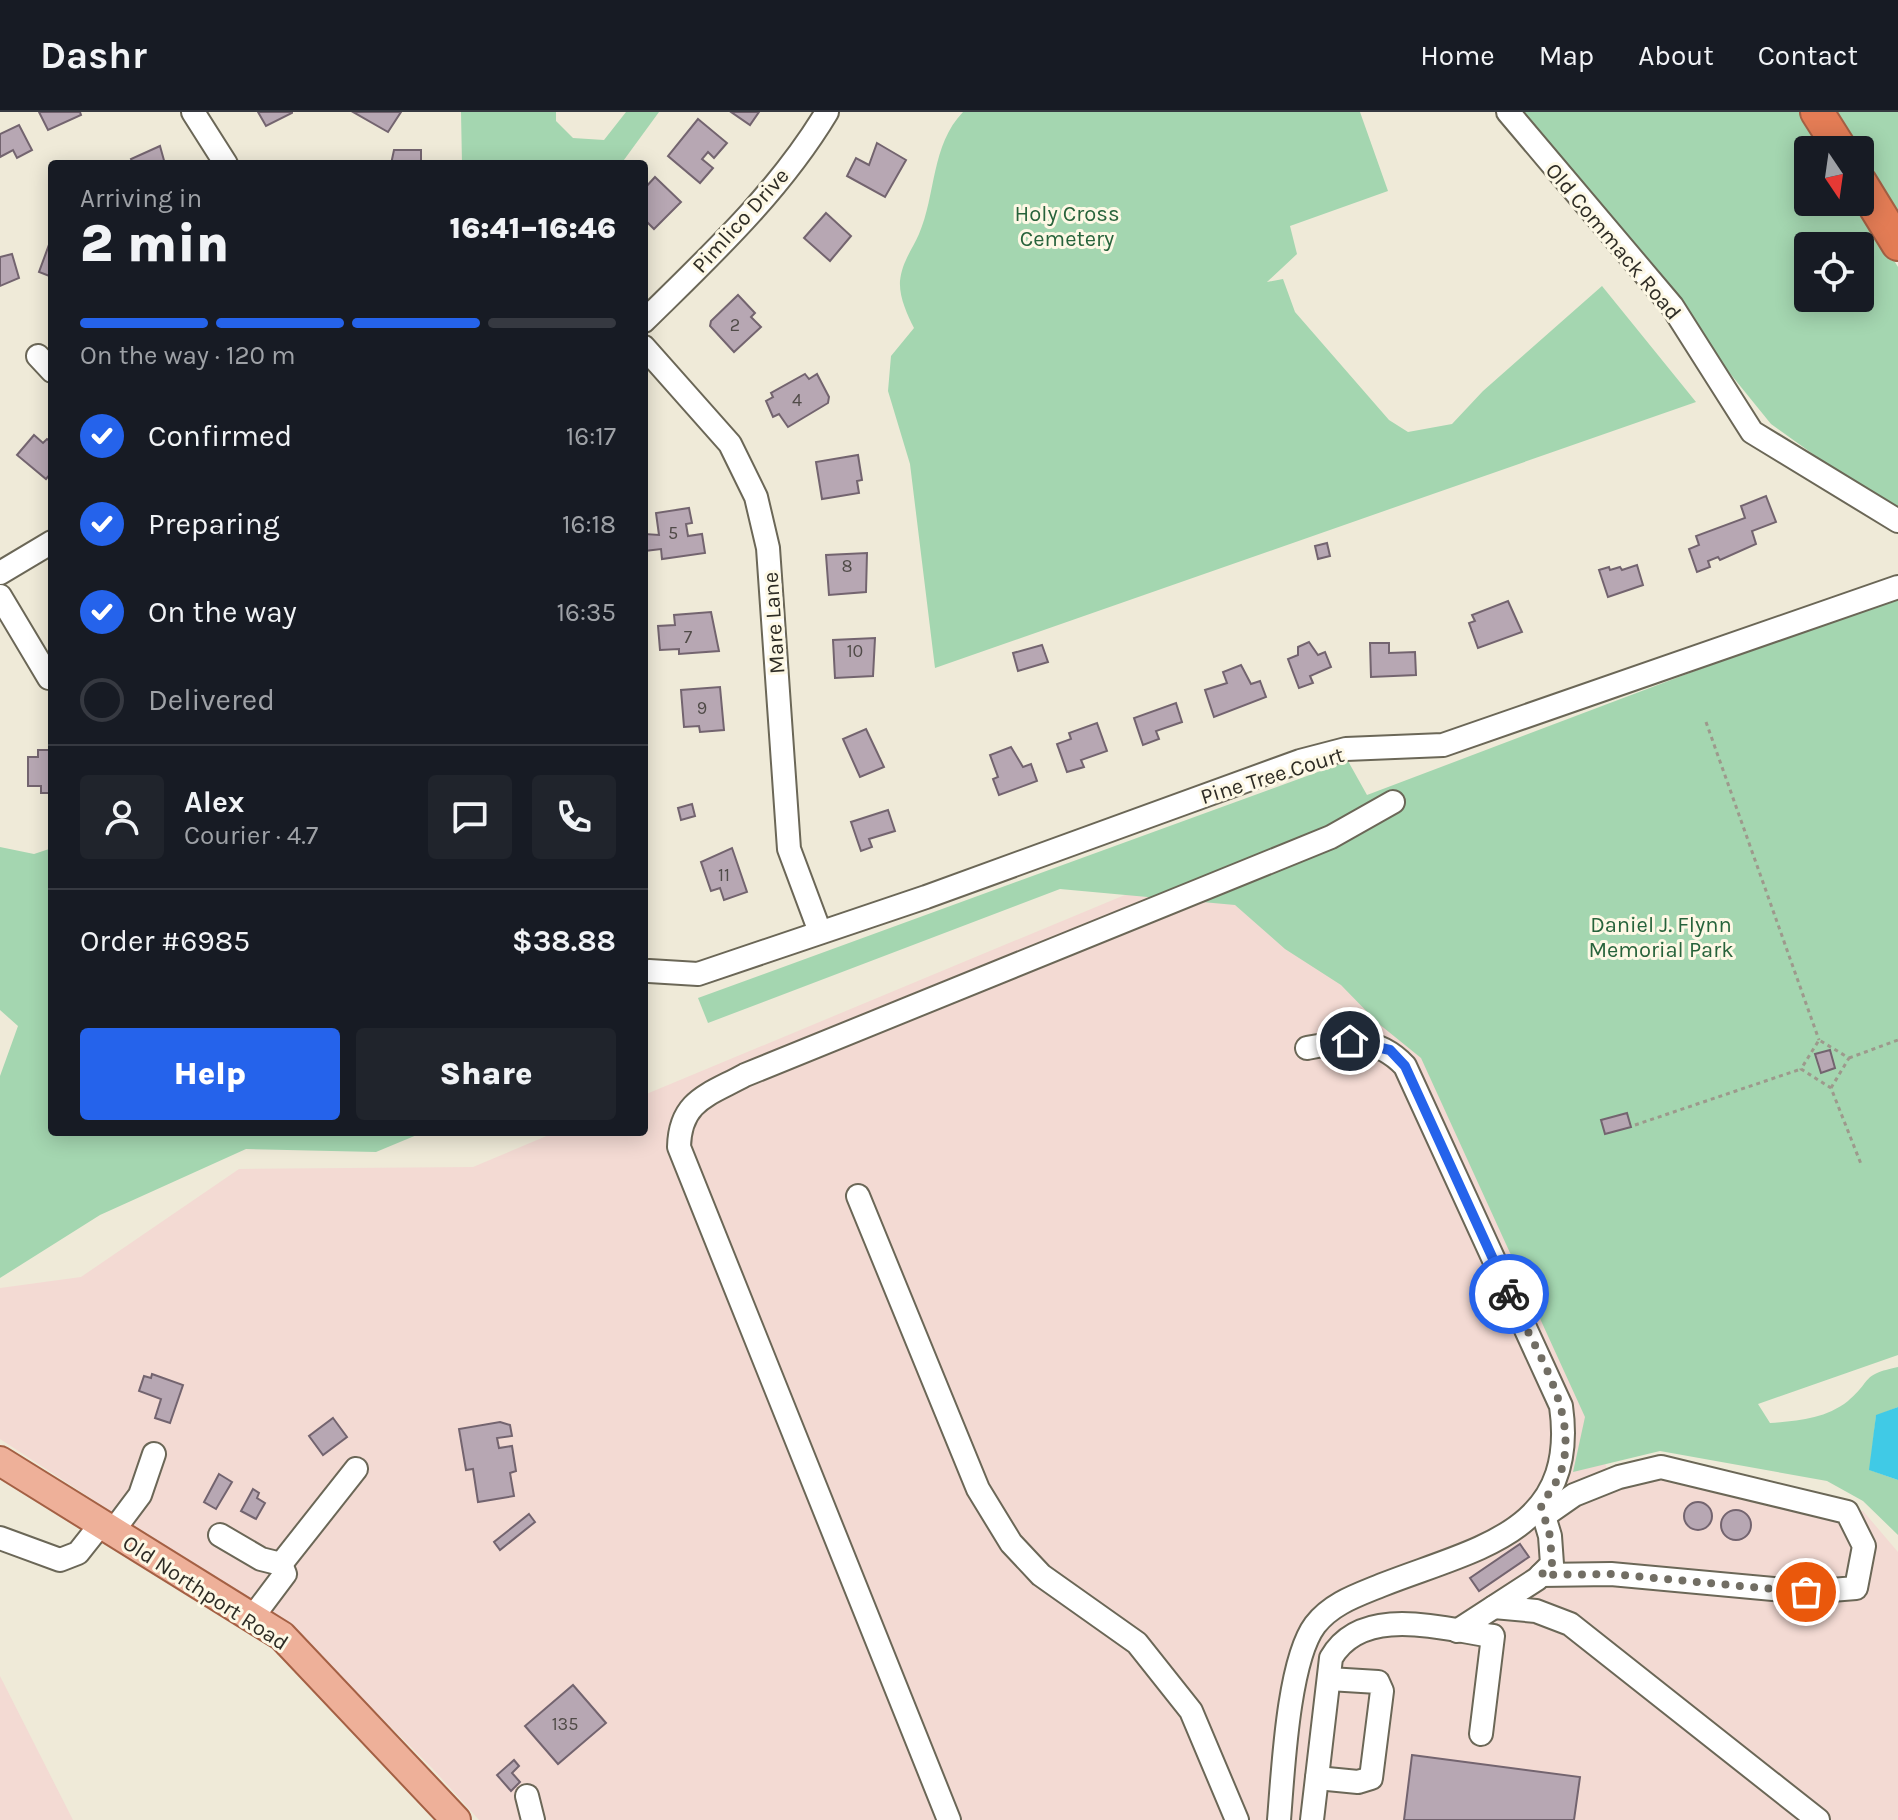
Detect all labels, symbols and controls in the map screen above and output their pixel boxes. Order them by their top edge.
text: Dashr [40,33,147,78]
text: Home [1420,39,1495,72]
text: Map [1539,39,1594,72]
text: About [1638,39,1714,72]
text: Contact [1758,39,1858,72]
north arrow [1794,136,1874,216]
map controls [1794,136,1874,312]
street label: Old Commack Road [1540,158,1687,325]
street label: Pimlico Drive [687,163,795,278]
text: Arriving in [80,183,202,214]
park label: Holy Cross Cemetery [1015,201,1119,252]
text: 16:41–16:46 [450,210,616,246]
text: 2 min [80,213,229,274]
button: locate [1794,232,1874,312]
house number: 2 [730,314,740,336]
text: On the way · 120 m [80,340,295,371]
house number: 4 [792,389,802,411]
icon: check [80,414,124,458]
text: Confirmed [148,418,292,454]
text: 16:17 [566,421,616,452]
icon: check [80,502,124,546]
text: Preparing [148,506,280,542]
text: 16:18 [562,509,616,540]
house number: 5 [668,522,678,544]
house number: 8 [841,555,853,577]
street label: Mare Lane [757,571,791,675]
icon: check [80,590,124,634]
text: On the way [148,594,297,630]
text: 16:35 [556,597,616,628]
house number: 7 [684,626,693,648]
house number: 10 [847,640,863,662]
text: Delivered [148,682,275,718]
house number: 9 [697,697,707,719]
street label: Pine Tree Court [1197,742,1347,810]
button: person [80,775,164,859]
button: chat [428,775,512,859]
button: phone [532,775,616,859]
text: Alex [184,784,244,820]
text: Courier · 4.7 [184,820,318,851]
house number: 11 [718,864,730,886]
park label: Daniel J. Flynn Memorial Park [1588,912,1734,963]
text: Order #6985 [80,923,250,959]
text: $38.88 [512,923,616,959]
pin [1316,1007,1384,1075]
icon: home [1328,1019,1372,1063]
button: Help [80,1028,340,1120]
button: Share [356,1028,616,1120]
courier [1469,1254,1549,1334]
icon: bike [1487,1272,1531,1316]
street label: Old Northport Road [118,1530,293,1656]
pin [1772,1558,1840,1626]
icon: bag [1784,1570,1828,1614]
house number: 135 [552,1713,578,1735]

